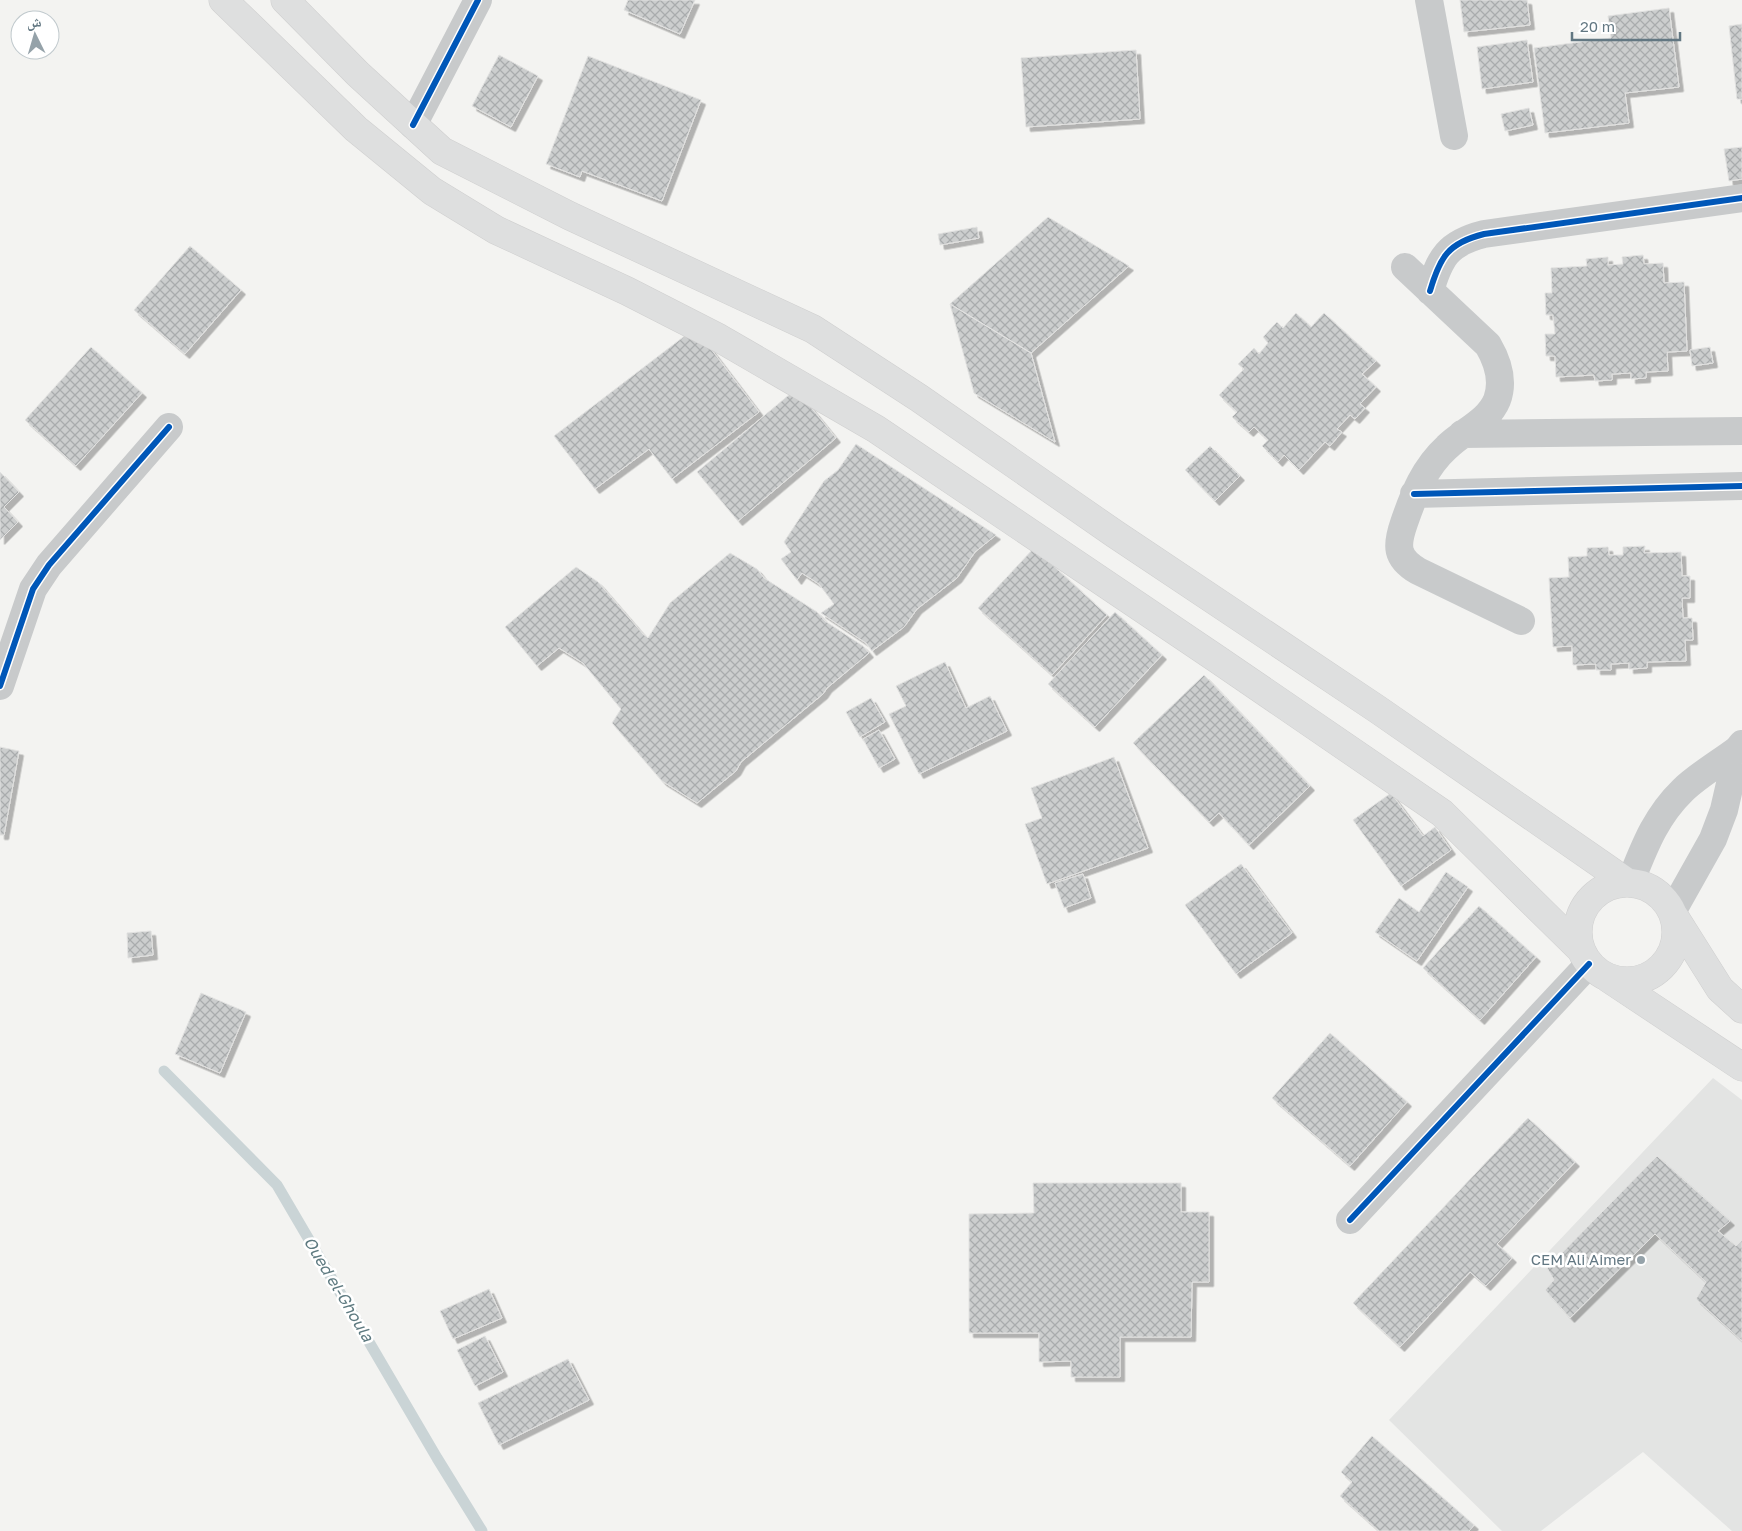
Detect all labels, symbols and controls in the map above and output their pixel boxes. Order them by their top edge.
north arrow [10,10,60,60]
scale bar [1572,10,1680,42]
text: ش [26,12,42,32]
text: 20 m [1580,17,1615,35]
water label: Oued el-Ghoula [300,1233,379,1346]
place label: CEM Ali Aimer [1531,1250,1631,1268]
marker: CEM Ali Aimer [1635,1254,1647,1266]

